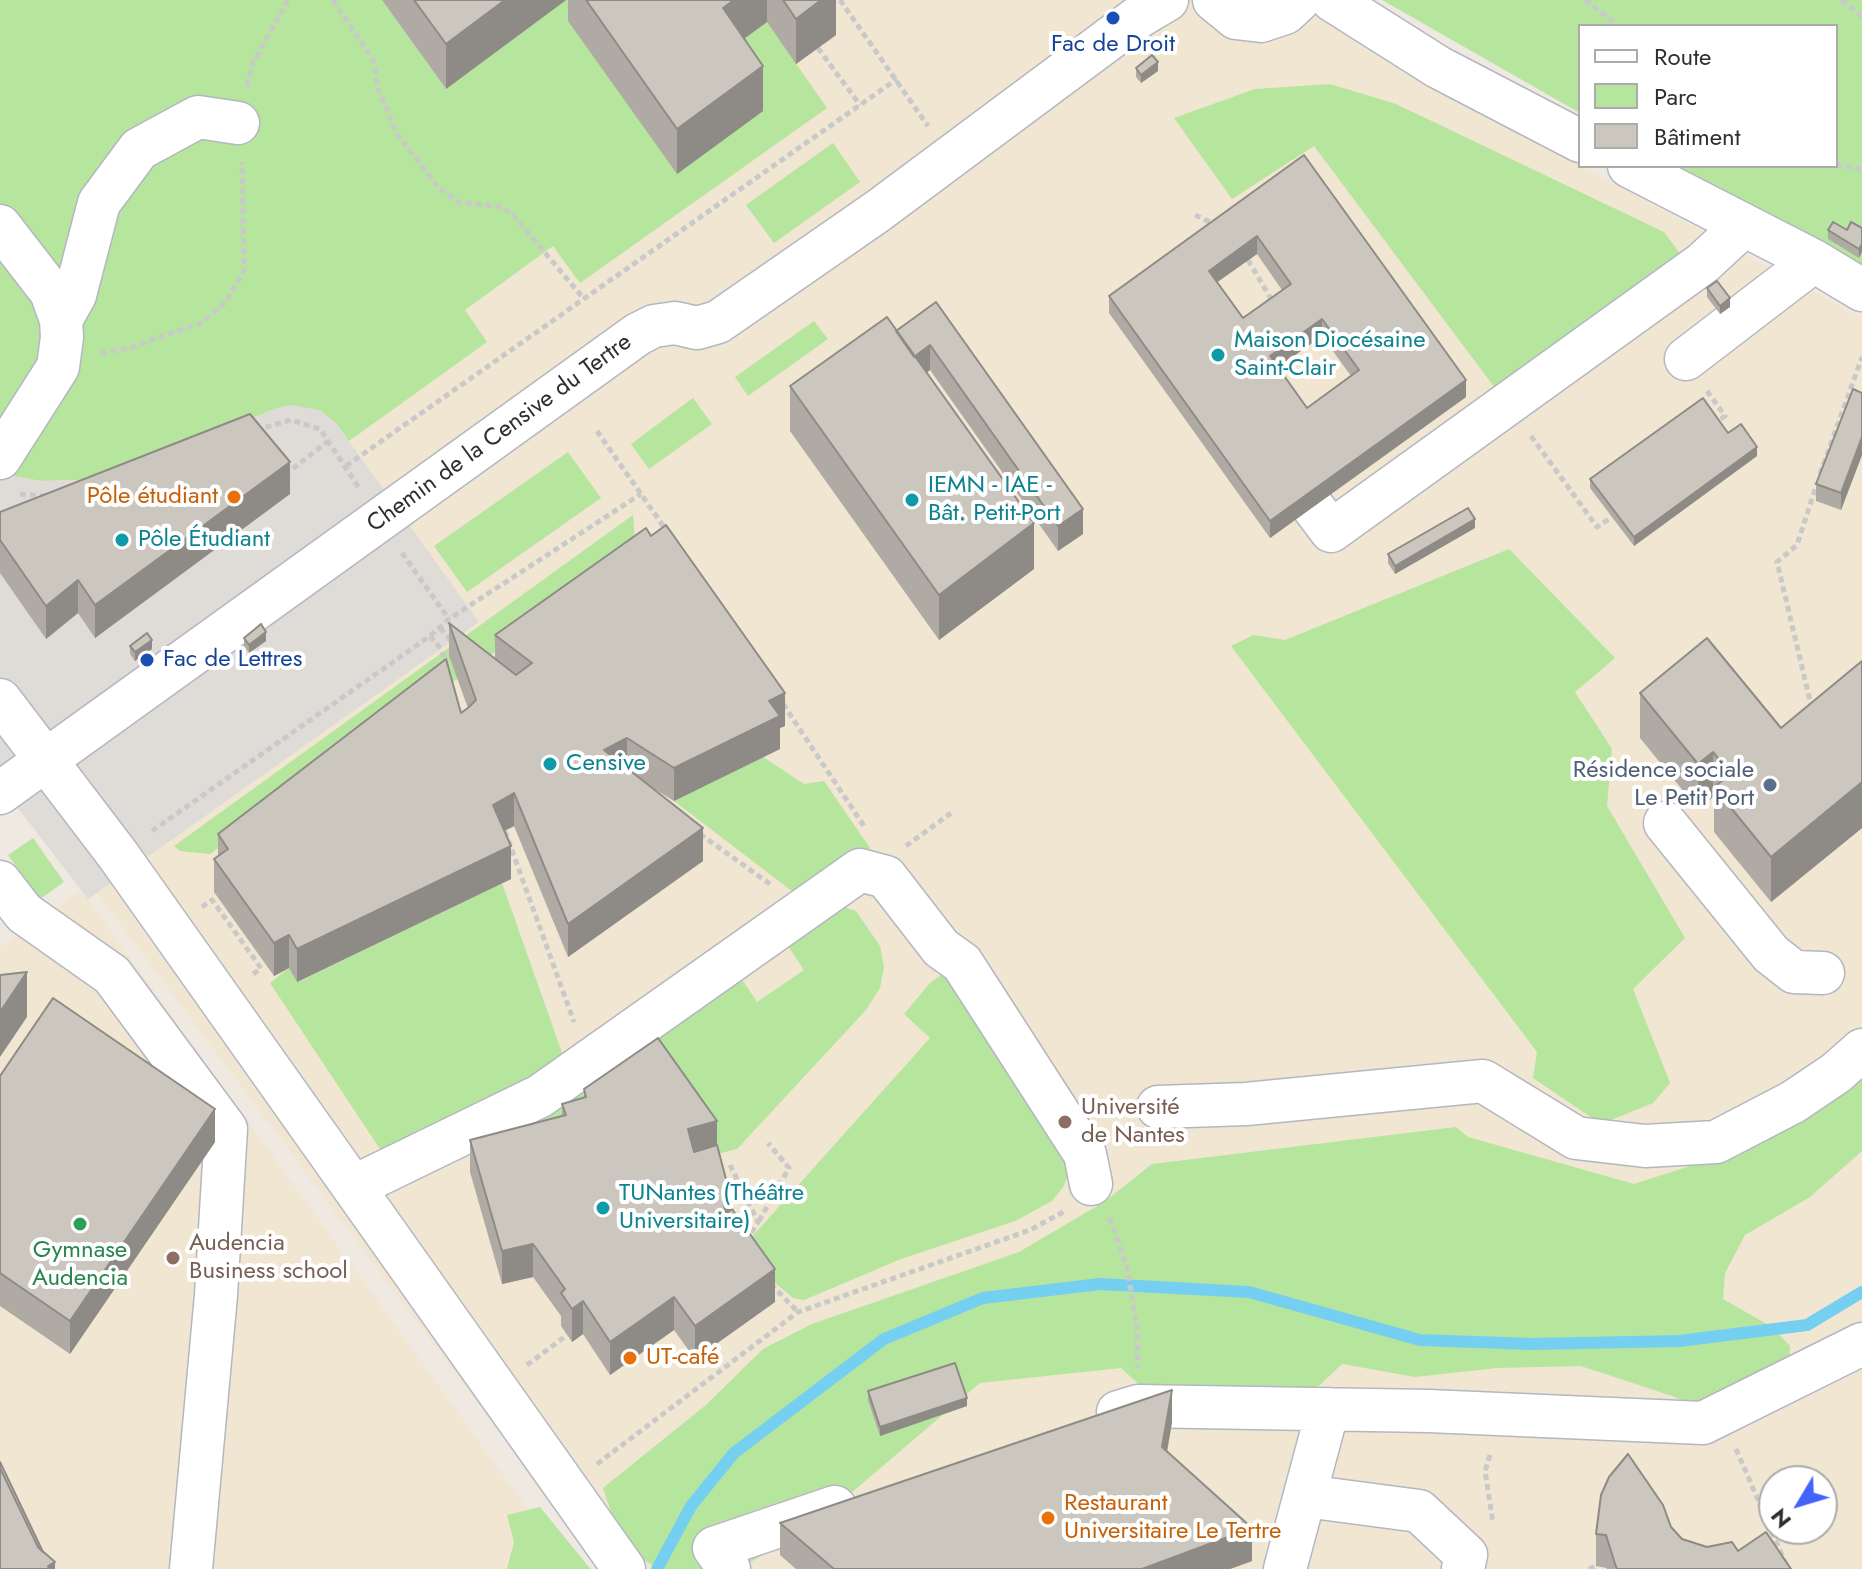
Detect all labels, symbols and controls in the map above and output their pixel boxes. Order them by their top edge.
marker: Fac de Droit [1104,9,1122,27]
legend [1578,24,1838,168]
place label: Fac de Droit [1051,31,1175,59]
text: Route [1654,39,1711,74]
text: Parc [1654,79,1697,114]
text: Bâtiment [1654,119,1740,154]
place label: Maison Diocésaine Saint-Clair [1234,327,1426,383]
street label: Chemin de la Censive du Tertre [362,328,638,540]
marker: Maison Diocésaine Saint-Clair [1209,346,1227,364]
place label: IEMN - IAE - Bât. Petit-Port [928,472,1060,528]
place label: Pôle étudiant [87,483,218,511]
marker: Pôle étudiant [225,488,243,506]
marker: IEMN - IAE - Bât. Petit-Port [903,491,921,509]
place label: Pôle Étudiant [138,526,270,554]
marker: Pôle Étudiant [113,531,131,549]
place label: Fac de Lettres [163,646,302,674]
marker: Fac de Lettres [138,651,156,669]
place label: Censive [566,750,646,778]
marker: Censive [541,755,559,773]
place label: Résidence sociale Le Petit Port [1573,757,1754,813]
marker: Résidence sociale Le Petit Port [1761,776,1779,794]
place label: Université de Nantes [1081,1094,1185,1150]
marker: Université de Nantes [1056,1113,1074,1131]
place label: TUNantes (Théâtre Universitaire) [619,1180,804,1236]
marker: TUNantes (Théâtre Universitaire) [594,1199,612,1217]
marker: Gymnase Audencia [71,1215,89,1233]
place label: Audencia Business school [189,1230,348,1286]
place label: Gymnase Audencia [32,1237,128,1293]
marker: Audencia Business school [164,1249,182,1267]
place label: UT-café [646,1344,719,1372]
marker: UT-café [621,1349,639,1367]
north arrow [1758,1465,1838,1545]
place label: Restaurant Universitaire Le Tertre [1064,1490,1281,1546]
text: N [1763,1502,1799,1535]
marker: Restaurant Universitaire Le Tertre [1039,1509,1057,1527]

